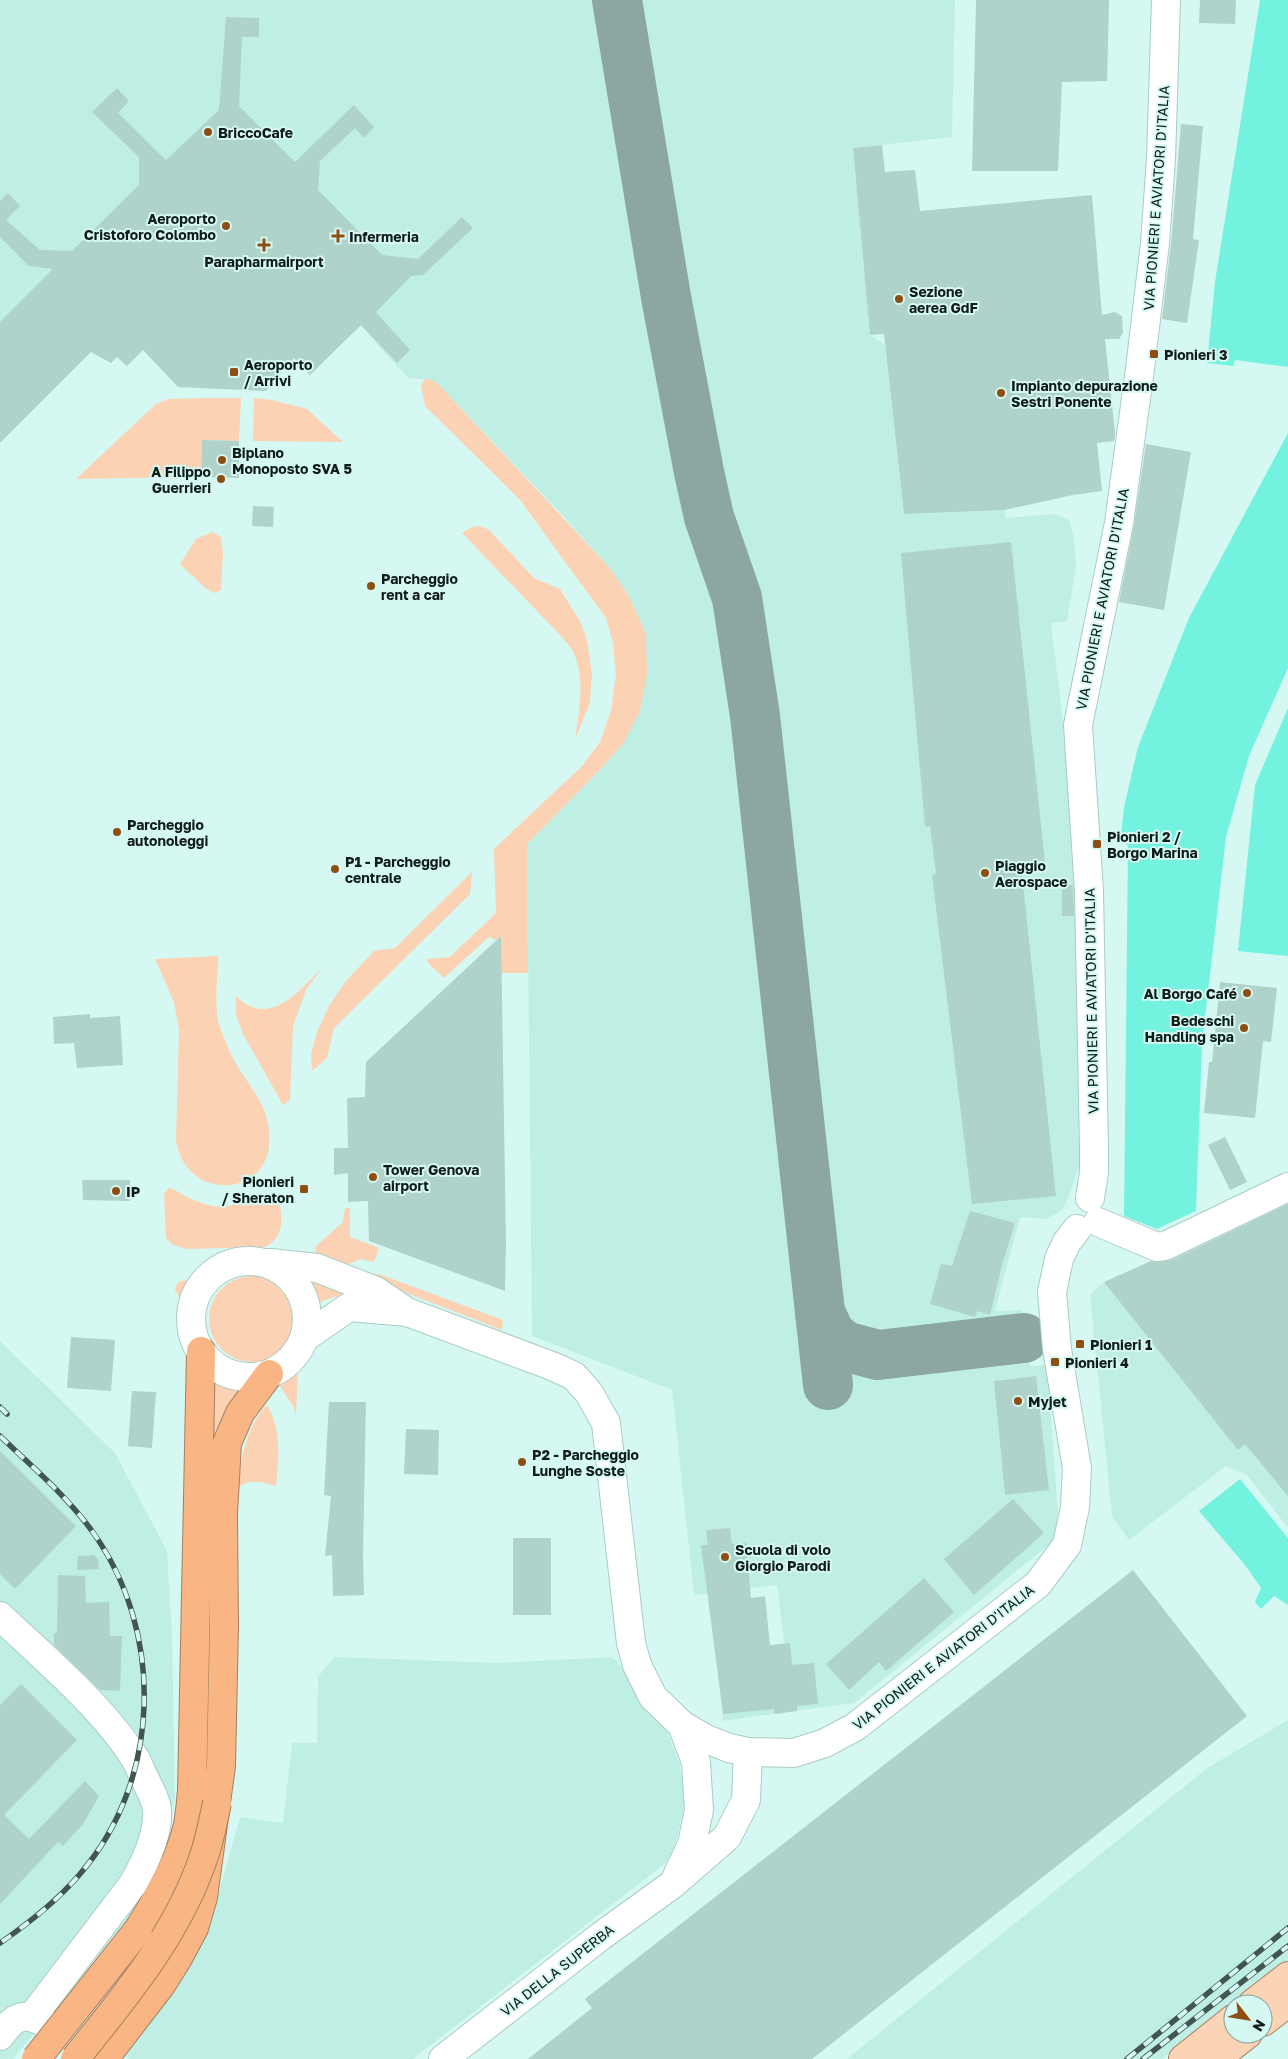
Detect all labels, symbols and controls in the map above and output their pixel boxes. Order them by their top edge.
street label: VIA PIONIERI E AVIATORI D'ITALIA [1140,84,1172,311]
place label: BriccoCafe [218,124,293,141]
marker: BriccoCafe [202,126,214,138]
place label: Aeroporto Cristoforo Colombo [84,210,216,243]
marker: Aeroporto Cristoforo Colombo [220,220,232,232]
place label: Infermeria [349,228,419,245]
marker: Infermeria [331,229,345,243]
marker: Parapharmairport [258,239,270,251]
place label: Parapharmairport [204,253,324,270]
place label: Sezione aerea GdF [909,283,978,316]
marker: Sezione aerea GdF [893,293,905,305]
place label: Pionieri 3 [1164,346,1228,363]
marker: Pionieri 3 [1148,348,1160,360]
place label: Aeroporto / Arrivi [244,356,312,389]
marker: Aeroporto / Arrivi [228,366,240,378]
place label: Impianto depurazione Sestri Ponente [1011,377,1158,410]
marker: Impianto depurazione Sestri Ponente [995,387,1007,399]
place label: Biplano Monoposto SVA 5 [232,444,352,477]
marker: Biplano Monoposto SVA 5 [216,454,228,466]
place label: A Filippo Guerrieri [151,463,211,496]
marker: A Filippo Guerrieri [215,473,227,485]
street label: VIA PIONIERI E AVIATORI D'ITALIA [1072,486,1132,712]
place label: Parcheggio rent a car [381,570,458,603]
marker: Parcheggio rent a car [365,580,377,592]
place label: Parcheggio autonoleggi [127,816,208,849]
marker: Parcheggio autonoleggi [111,826,123,838]
place label: Pionieri 2 / Borgo Marina [1107,828,1198,861]
marker: Pionieri 2 / Borgo Marina [1091,838,1103,850]
place label: P1 - Parcheggio centrale [345,853,451,886]
place label: Piaggio Aerospace [995,857,1068,890]
marker: P1 - Parcheggio centrale [329,863,341,875]
marker: Piaggio Aerospace [979,867,991,879]
street label: VIA PIONIERI E AVIATORI D'ITALIA [1081,887,1101,1114]
place label: Al Borgo Café [1144,985,1237,1002]
marker: Al Borgo Café [1241,987,1253,999]
place label: Bedeschi Handling spa [1144,1012,1234,1045]
marker: Bedeschi Handling spa [1238,1022,1250,1034]
place label: Tower Genova airport [383,1161,479,1194]
marker: Tower Genova airport [367,1171,379,1183]
place label: Pionieri / Sheraton [222,1173,294,1206]
place label: IP [126,1183,140,1200]
marker: Pionieri / Sheraton [298,1183,310,1195]
marker: IP [110,1185,122,1197]
place label: Pionieri 1 [1090,1336,1152,1353]
marker: Pionieri 1 [1074,1338,1086,1350]
place label: Pionieri 4 [1065,1354,1129,1371]
marker: Pionieri 4 [1049,1356,1061,1368]
place label: Myjet [1028,1393,1067,1410]
marker: Myjet [1012,1395,1024,1407]
place label: P2 - Parcheggio Lunghe Soste [532,1446,639,1479]
marker: P2 - Parcheggio Lunghe Soste [516,1456,528,1468]
place label: Scuola di volo Giorgio Parodi [735,1541,831,1574]
marker: Scuola di volo Giorgio Parodi [719,1551,731,1563]
street label: VIA PIONIERI E AVIATORI D'ITALIA [849,1580,1038,1733]
street label: VIA DELLA SUPERBA [497,1920,618,2020]
north arrow [1223,1994,1273,2044]
text: N [1250,2017,1270,2035]

